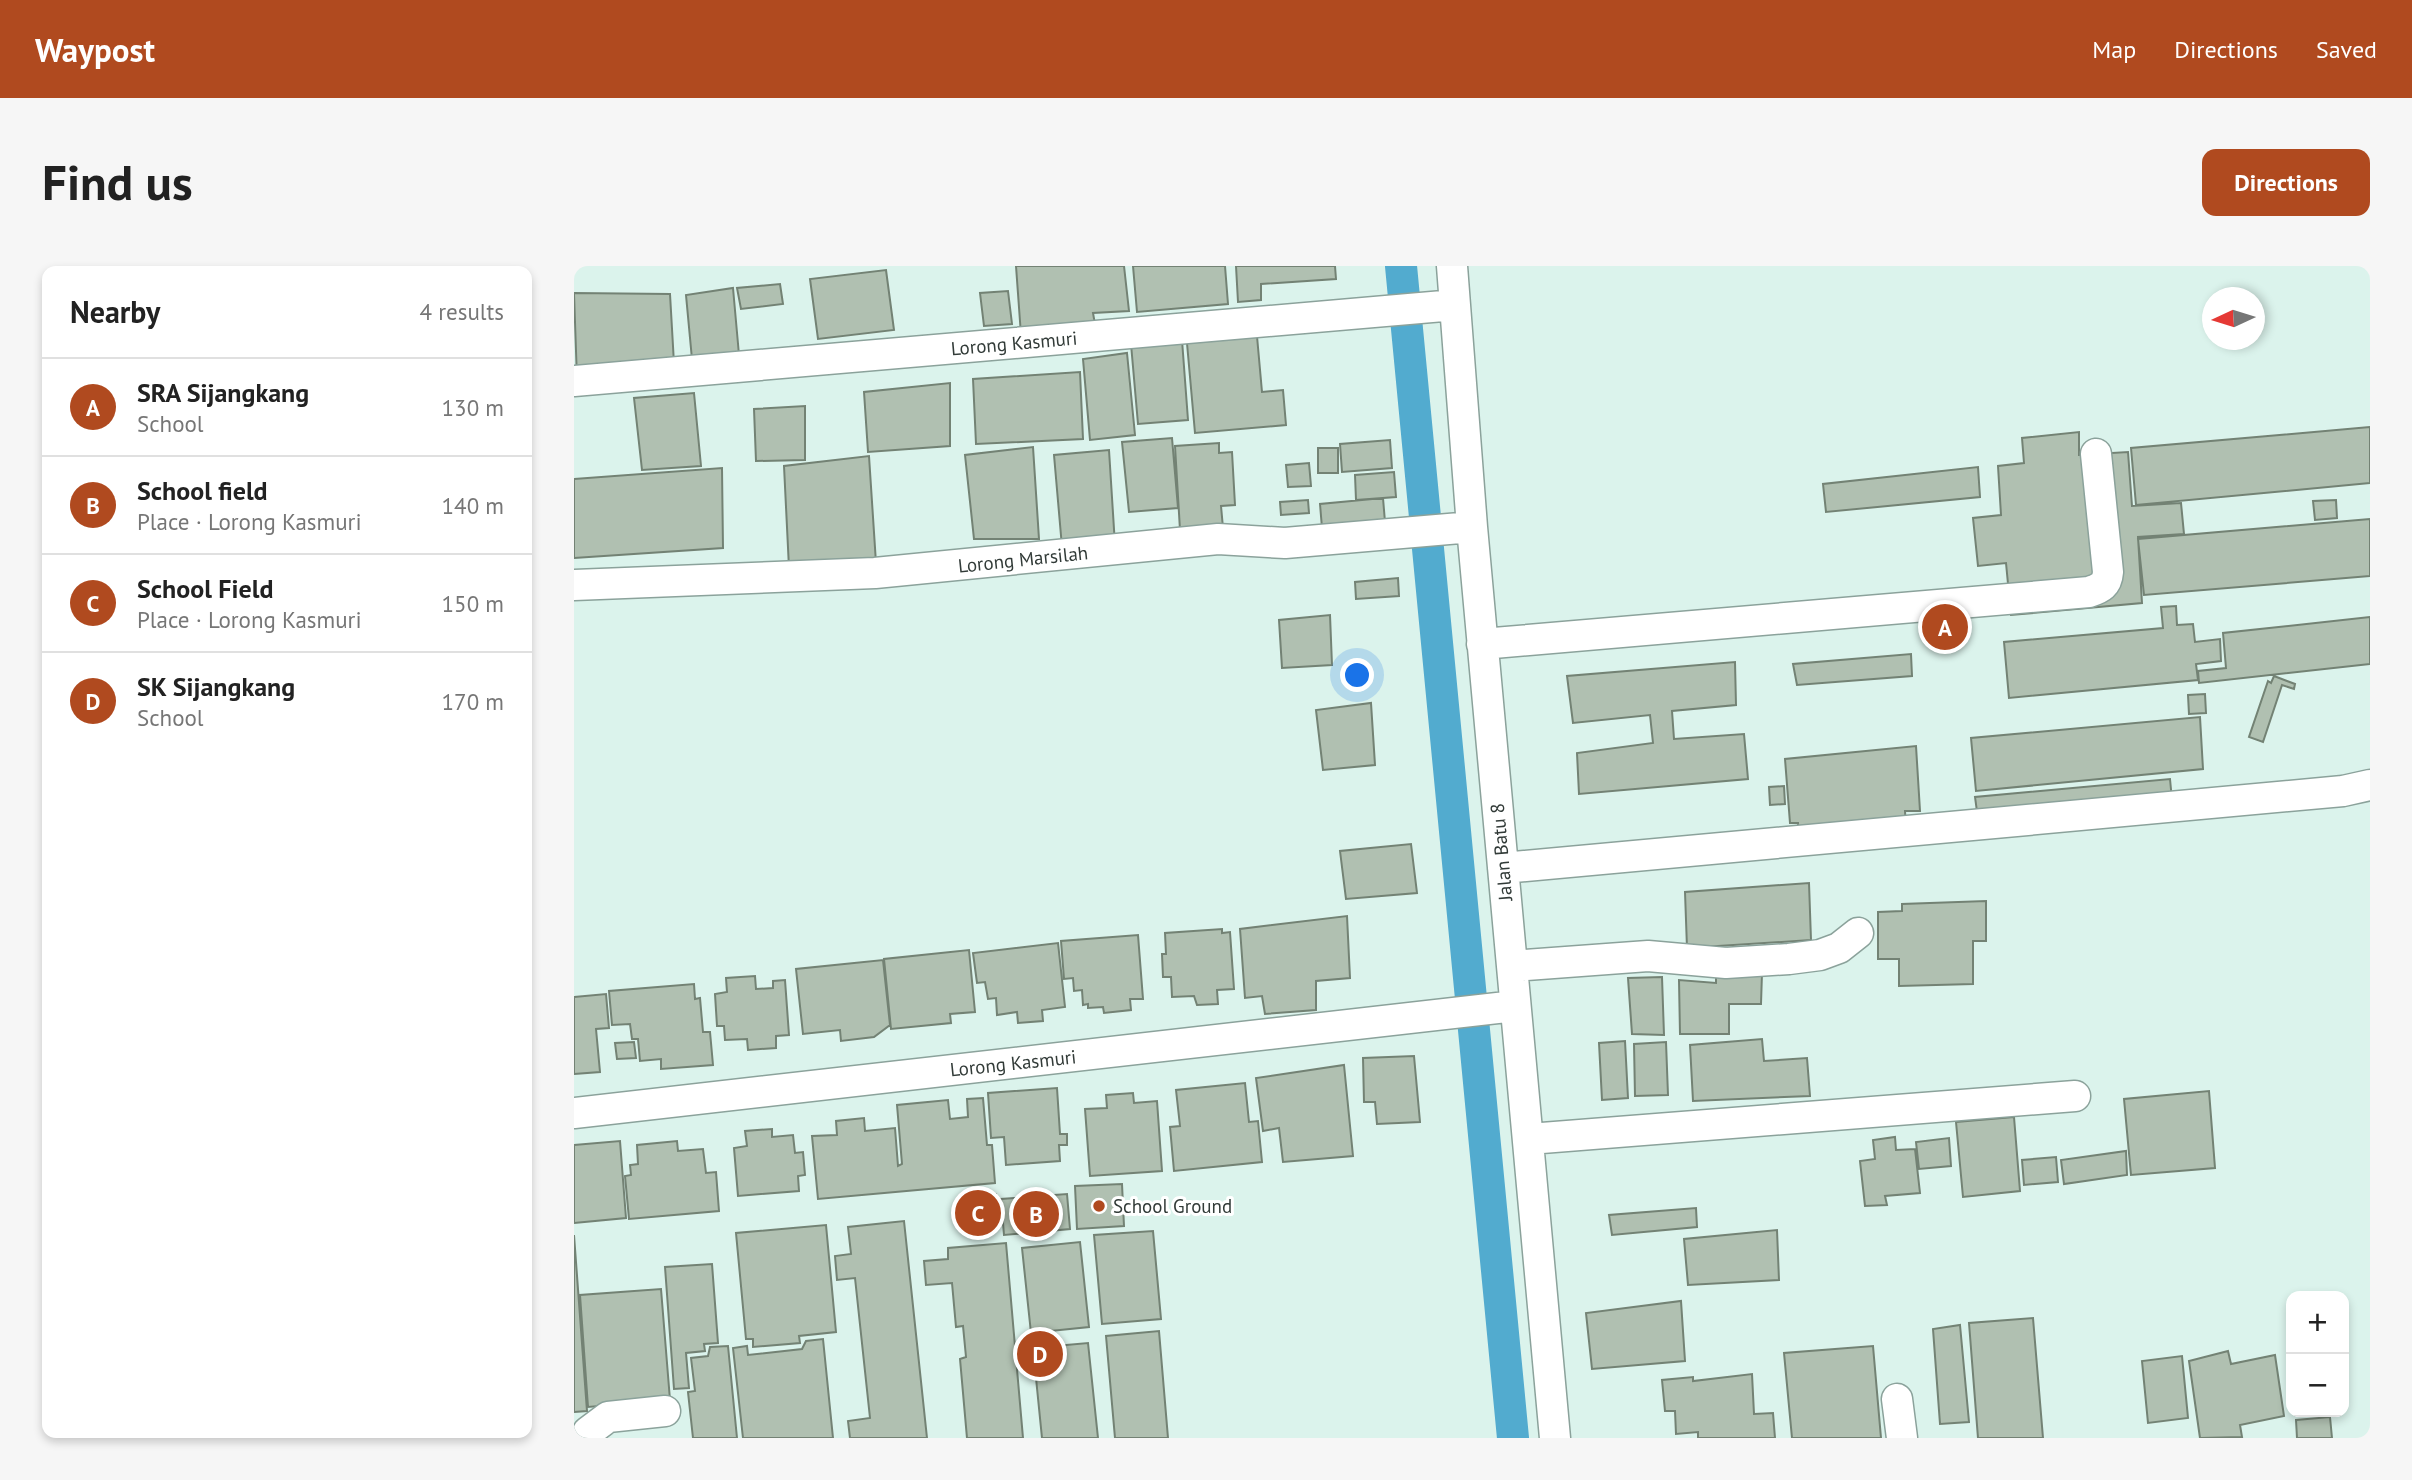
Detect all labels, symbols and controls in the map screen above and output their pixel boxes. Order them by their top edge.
text: Waypost [35,28,155,71]
text: Map [2092,34,2136,65]
text: Directions [2174,34,2278,65]
text: Saved [2316,34,2377,65]
button: Directions [2202,149,2370,216]
text: Find us [42,150,193,214]
north arrow [2202,287,2265,350]
text: Nearby [70,292,160,331]
text: 4 results [420,297,504,326]
street label: Lorong Kasmuri [950,326,1078,360]
text: SRA Sijangkang [137,376,309,409]
text: A [86,393,100,422]
text: 130 m [442,393,504,422]
text: School [137,409,204,438]
text: School field [137,474,268,507]
text: B [86,491,100,520]
text: 140 m [442,491,504,520]
text: Place · Lorong Kasmuri [137,507,362,536]
street label: Lorong Marsilah [957,540,1089,578]
text: School Field [137,572,273,605]
text: C [87,589,99,618]
text: 150 m [442,589,504,618]
pin: A [1922,601,1968,653]
text: Place · Lorong Kasmuri [137,605,362,634]
your location [1340,658,1374,692]
text: SK Sijangkang [137,670,295,703]
text: D [86,687,100,716]
text: 170 m [442,687,504,716]
text: School [137,703,204,732]
street label: Jalan Batu 8 [1485,802,1517,903]
street label: Lorong Kasmuri [949,1044,1077,1082]
pin: C [955,1187,1001,1239]
pin: B [1013,1188,1059,1240]
place label: School Ground [1113,1194,1232,1218]
marker: School Ground [1091,1198,1107,1214]
map controls [2286,1291,2349,1417]
button: + [2286,1291,2349,1354]
pin: D [1017,1328,1063,1380]
button: − [2286,1354,2349,1417]

